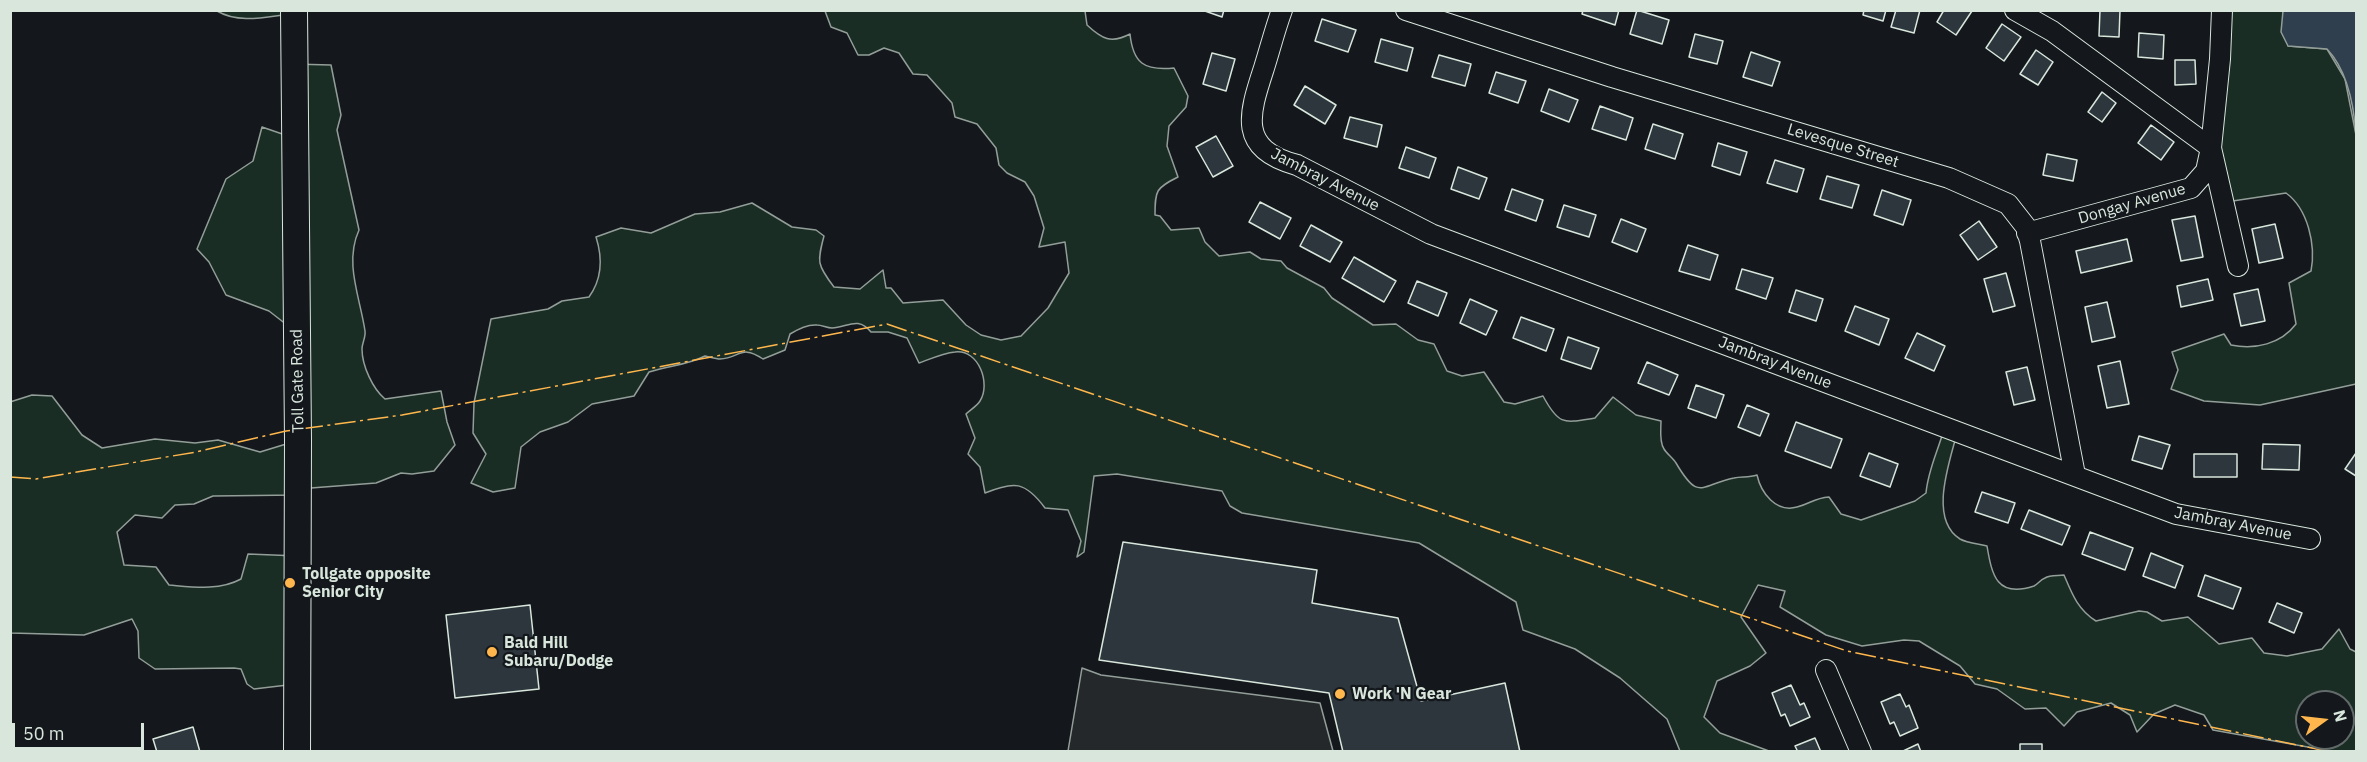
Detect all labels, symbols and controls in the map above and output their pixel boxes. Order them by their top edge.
street label: Levesque Street [1785,120,1901,172]
street label: Jambray Avenue [1267,144,1383,216]
street label: Dongay Avenue [2076,179,2188,229]
street label: Toll Gate Road [287,329,309,433]
street label: Jambray Avenue [1716,333,1834,393]
street label: Jambray Avenue [2173,503,2293,545]
place label: Tollgate opposite Senior City [302,564,431,602]
marker: Tollgate opposite Senior City [283,576,297,590]
place label: Bald Hill Subaru/Dodge [504,633,613,671]
marker: Bald Hill Subaru/Dodge [485,645,499,659]
place label: Work 'N Gear [1352,684,1451,704]
marker: Work 'N Gear [1333,687,1347,701]
north arrow [2295,690,2355,750]
text: N [2329,708,2352,724]
scale bar [15,711,147,749]
text: 50 m [23,722,65,745]

